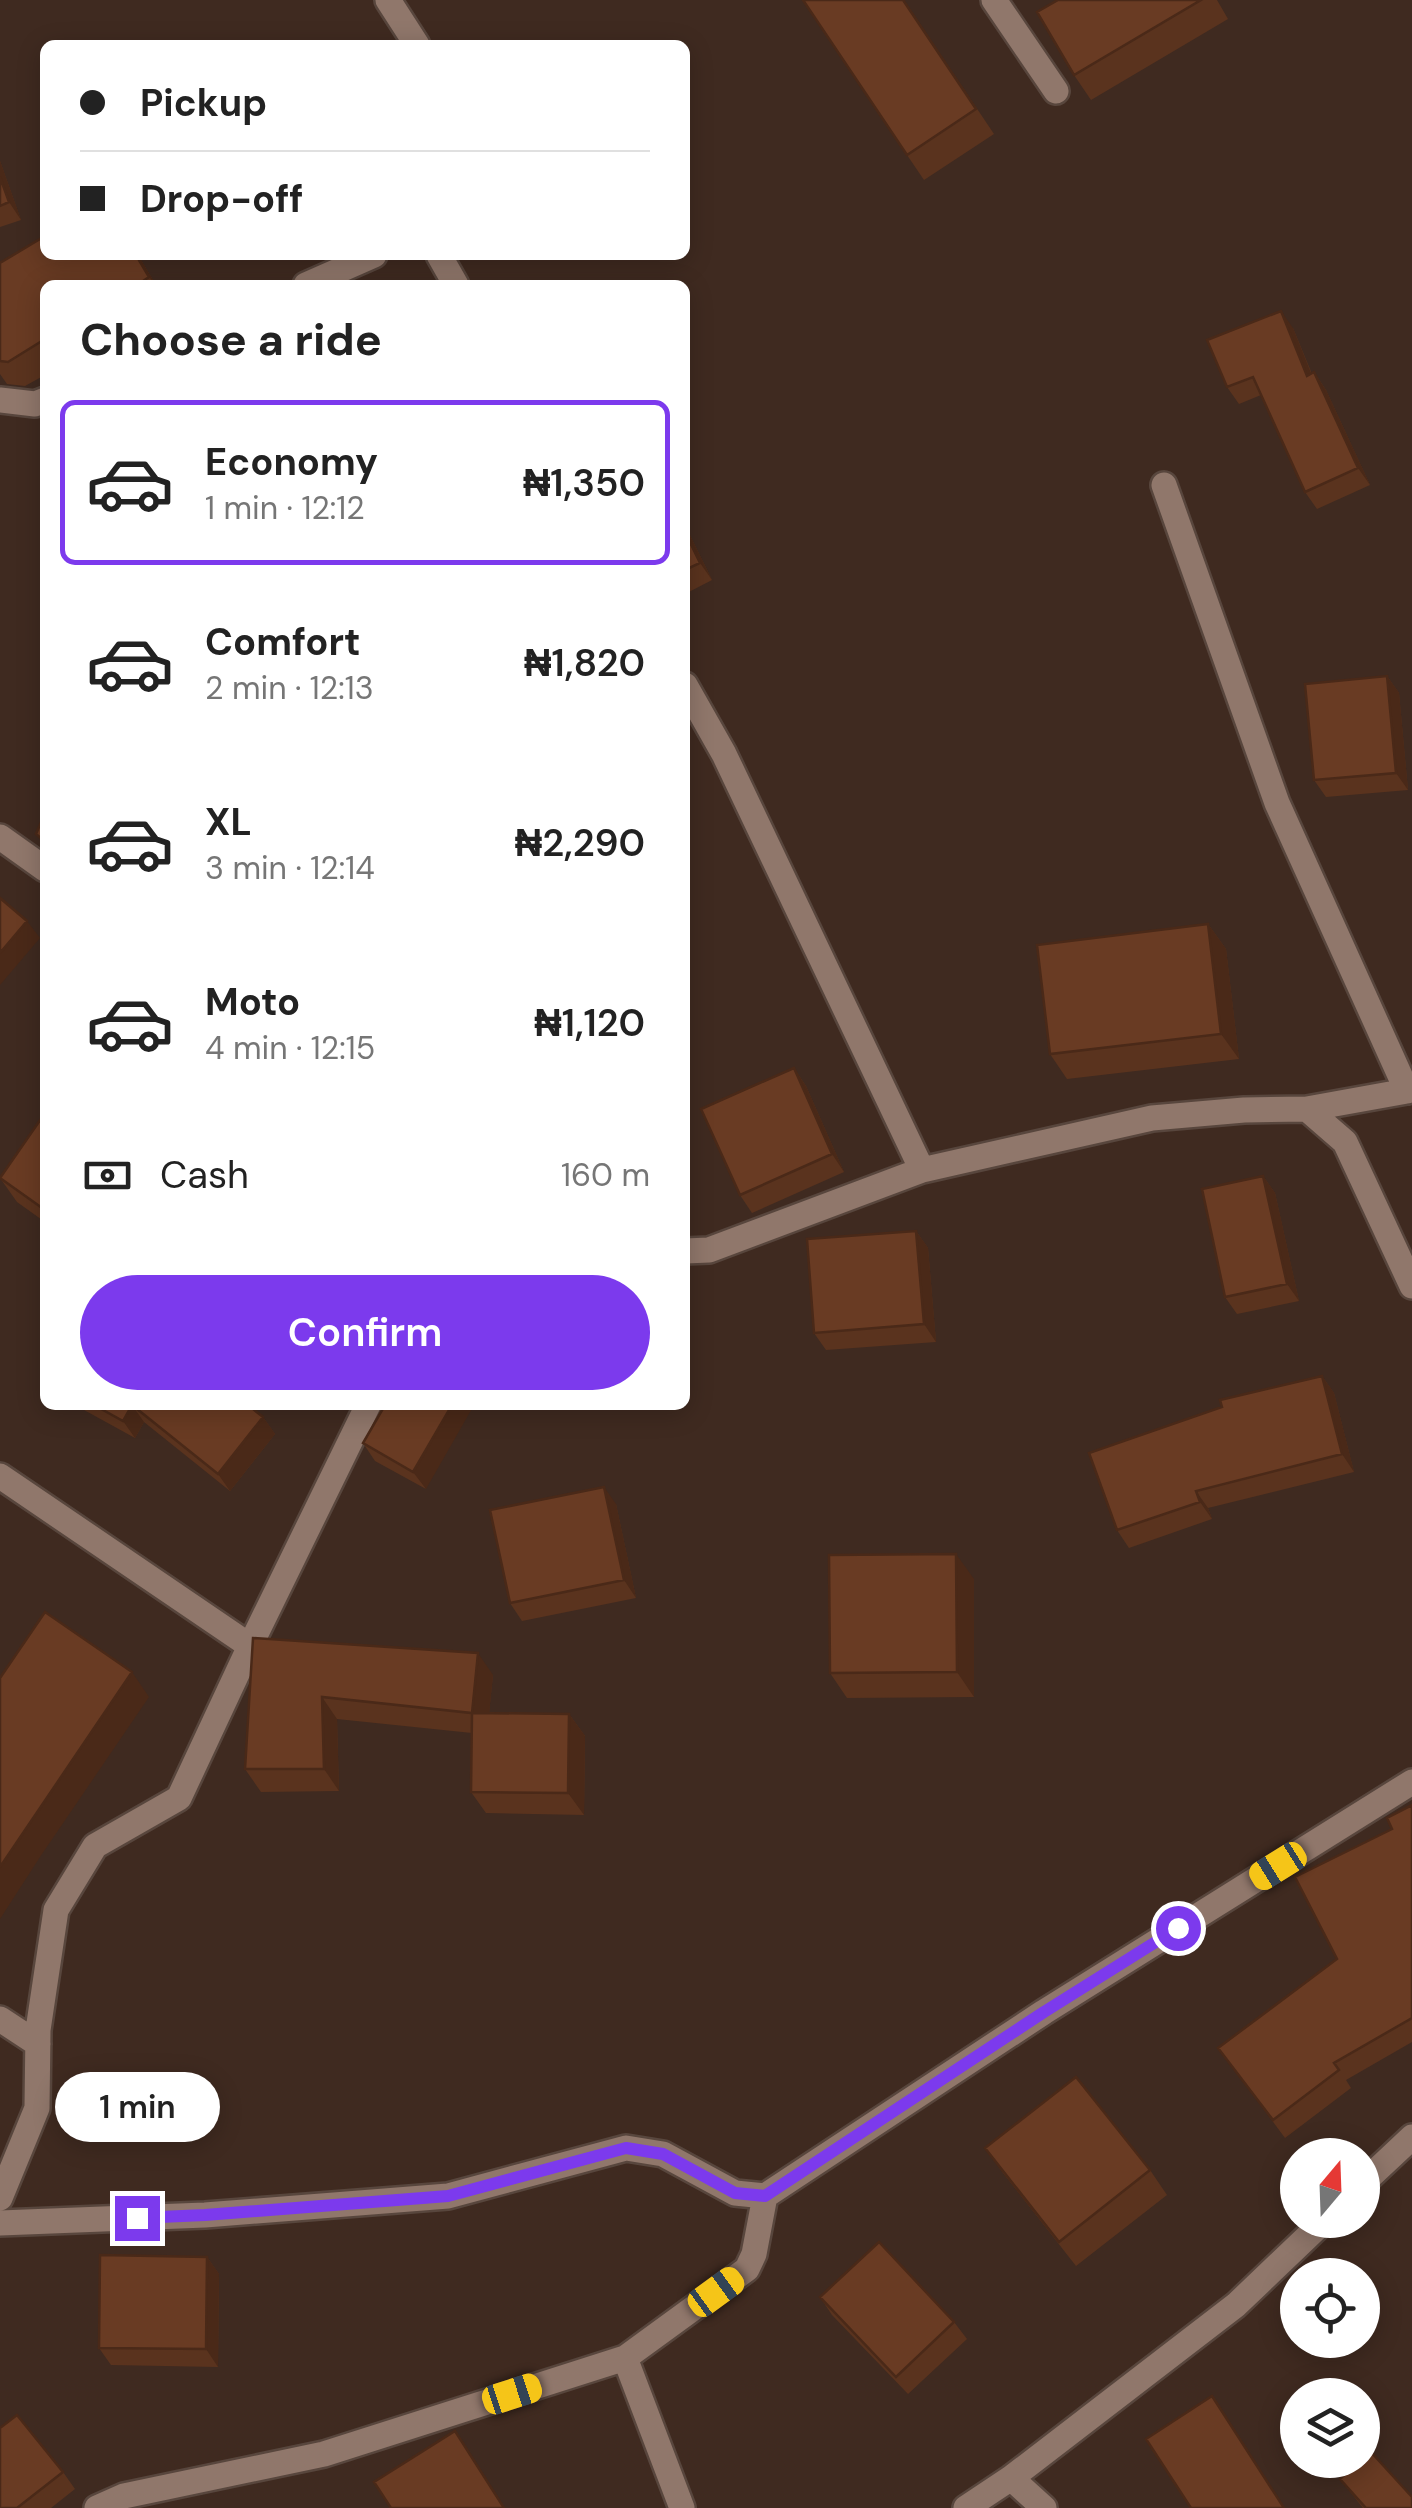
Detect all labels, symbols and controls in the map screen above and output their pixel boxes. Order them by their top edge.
text: Pickup [140,78,267,128]
text: Drop-off [140,174,303,224]
text: Choose a ride [80,310,382,369]
text: Economy [205,437,378,487]
icon: car [85,438,175,528]
text: ₦1,350 [523,458,645,508]
text: 1 min · 12:12 [205,487,365,529]
text: Comfort [205,617,361,667]
icon: car [85,618,175,708]
text: ₦1,820 [524,638,645,688]
text: 2 min · 12:13 [205,667,374,709]
text: XL [205,797,252,847]
icon: car [85,798,175,888]
text: ₦2,290 [515,818,645,868]
text: 3 min · 12:14 [205,847,375,889]
text: Moto [205,977,300,1027]
icon: car [85,978,175,1068]
text: ₦1,120 [534,998,645,1048]
text: 4 min · 12:15 [205,1027,375,1069]
icon: cash [80,1148,135,1203]
text: Cash [160,1150,249,1200]
text: 160 m [561,1154,650,1196]
button: Confirm [80,1275,650,1390]
car [1245,1837,1311,1895]
route start [1156,1906,1201,1951]
callout: 1 min [54,2073,220,2143]
text: 1 min [99,2086,176,2128]
north arrow [1280,2138,1380,2238]
map controls [1280,2138,1380,2478]
route end [115,2196,160,2241]
button: locate [1280,2258,1380,2358]
car [683,2262,749,2322]
car [479,2370,545,2418]
button: layers [1280,2378,1380,2478]

